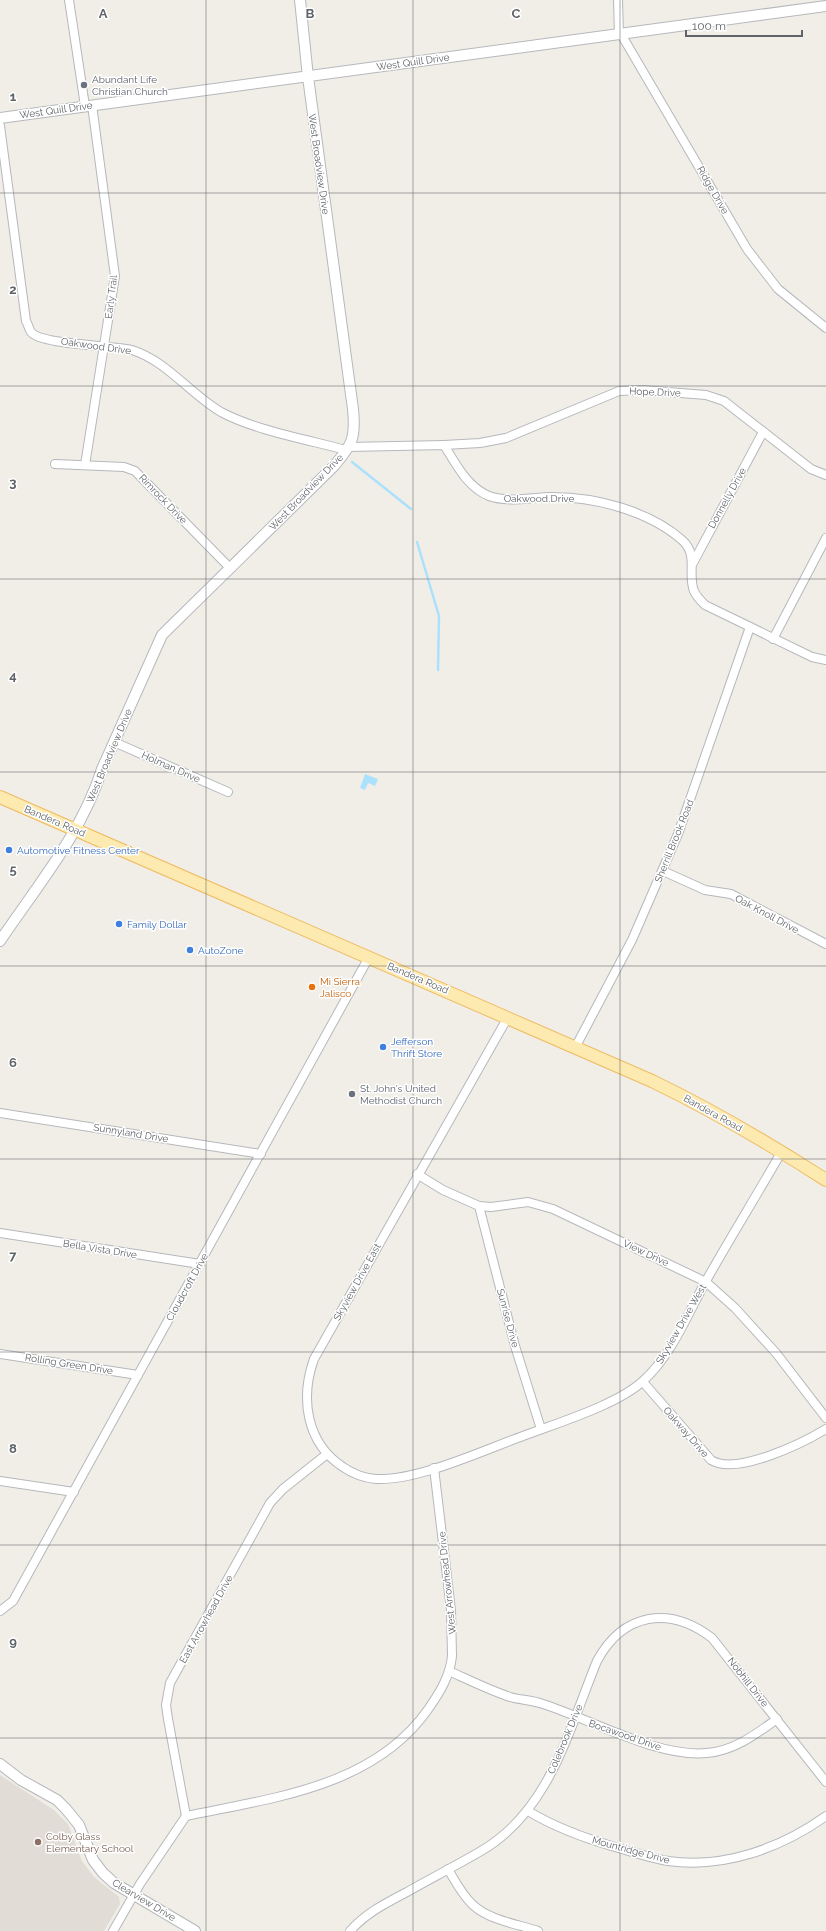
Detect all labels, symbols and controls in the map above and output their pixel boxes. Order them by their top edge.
text: A [99,6,108,21]
text: B [306,6,315,21]
text: C [512,6,521,21]
scale bar [686,12,802,38]
text: 100 m [692,19,726,33]
street label: West Quill Drive [376,51,450,73]
place label: Abundant Life Christian Church [92,74,168,97]
marker: Abundant Life Christian Church [79,80,89,90]
text: 1 [10,89,17,104]
street label: West Quill Drive [19,99,93,121]
street label: West Broadview Drive [306,113,332,215]
street label: Ridge Drive [695,164,731,216]
street label: Early Trail [103,274,119,320]
text: 2 [9,282,17,297]
street label: Oakwood Drive [60,336,132,356]
street label: Hope Drive [629,386,681,398]
street label: West Broadview Drive [267,452,345,532]
street label: Donnelly Drive [706,466,748,530]
street label: Rimrock Drive [137,472,189,526]
text: 3 [9,475,17,490]
street label: Oakwood Drive [504,493,574,504]
text: 4 [9,668,17,683]
street label: West Broadview Drive [84,707,134,805]
street label: Holman Drive [140,749,202,785]
street label: Sherrill Brook Road [652,798,696,884]
street label: Bandera Road [23,803,87,839]
marker: Automotive Fitness Center [4,845,14,855]
place label: Automotive Fitness Center [17,845,140,856]
text: 5 [9,862,17,877]
street label: Oak Knoll Drive [733,893,801,935]
marker: Family Dollar [114,919,124,929]
place label: Family Dollar [127,919,187,930]
marker: AutoZone [185,945,195,955]
place label: AutoZone [198,945,244,956]
street label: Bandera Road [386,960,450,996]
place label: Mi Sierra Jalisco [320,976,360,999]
marker: Mi Sierra Jalisco [307,982,317,992]
place label: Jefferson Thrift Store [391,1036,442,1059]
marker: Jefferson Thrift Store [378,1042,388,1052]
text: 6 [9,1055,17,1070]
place label: St. John's United Methodist Church [360,1083,442,1106]
marker: St. John's United Methodist Church [347,1089,357,1099]
street label: Bandera Road [682,1092,744,1134]
street label: Sunnyland Drive [93,1122,169,1144]
street label: Bella Vista Drive [62,1238,138,1260]
street label: View Drive [621,1238,671,1268]
street label: Skyview Drive East [331,1241,383,1323]
text: 7 [9,1248,17,1263]
street label: Cloudcroft Drive [164,1251,210,1323]
street label: Skyview Drive West [654,1282,709,1366]
street label: Sunrise Drive [495,1287,521,1349]
street label: Rolling Green Drive [24,1352,114,1376]
street label: Oakway Drive [661,1405,711,1460]
text: 8 [9,1441,17,1456]
street label: West Arrowhead Drive [436,1531,458,1635]
street label: East Arrowhead Drive [177,1573,235,1665]
text: 9 [9,1634,17,1649]
street label: Nobhill Drive [725,1655,771,1709]
street label: Colebrook Drive [545,1702,585,1775]
street label: Bocawood Drive [587,1717,663,1753]
place label: Colby Glass Elementary School [46,1831,134,1854]
street label: Mountridge Drive [591,1834,671,1866]
marker: Colby Glass Elementary School [33,1837,43,1847]
street label: Clearview Drive [110,1877,178,1923]

